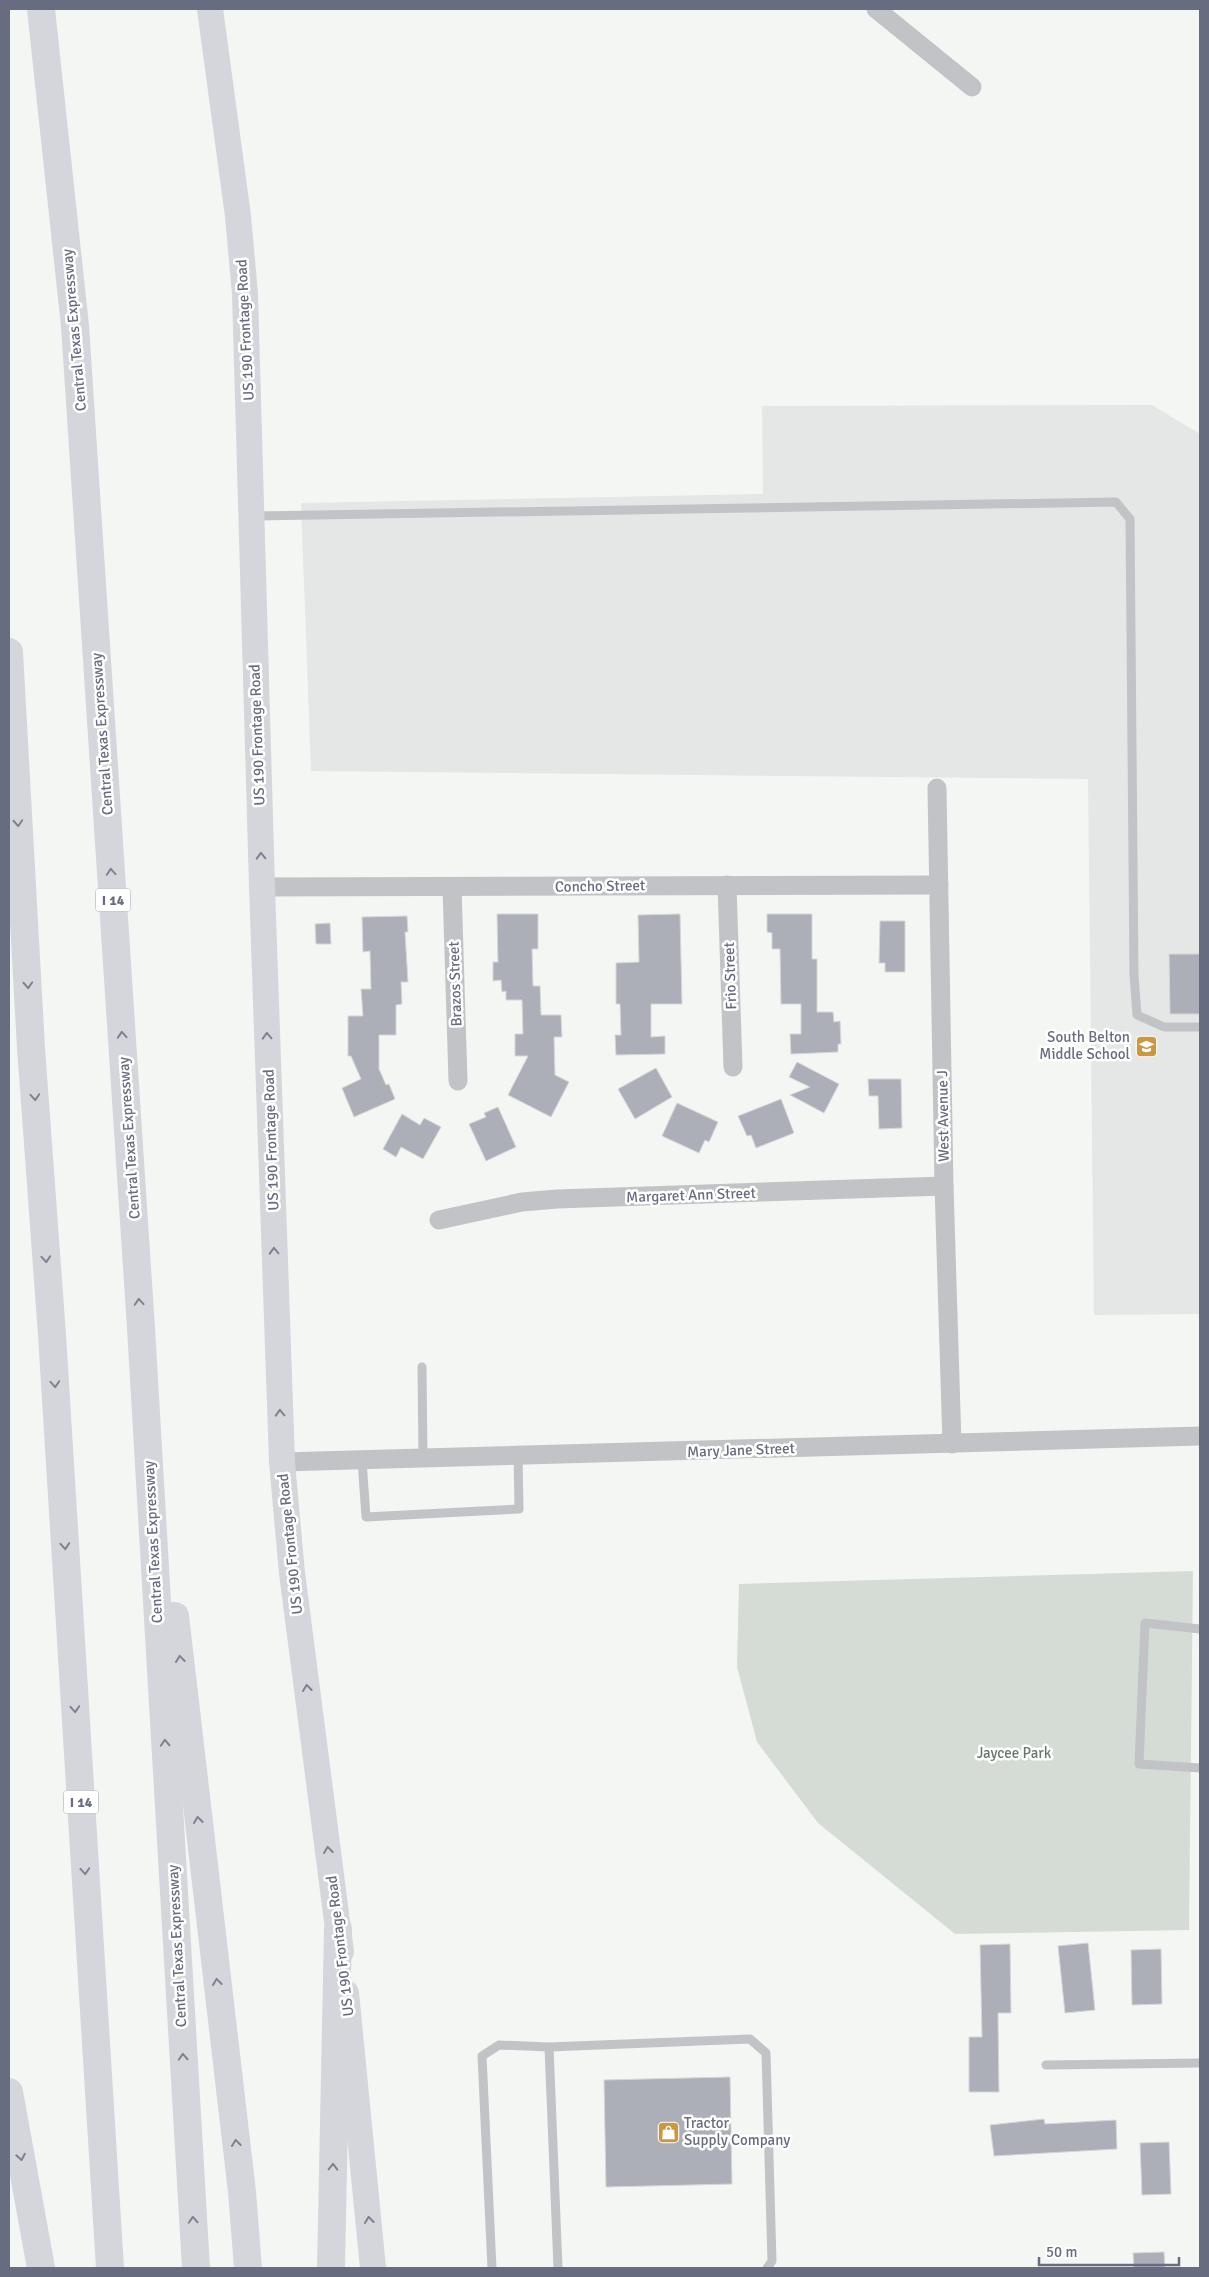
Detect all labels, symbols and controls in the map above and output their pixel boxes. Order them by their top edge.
street label: Central Texas Expressway [58,248,90,412]
street label: US 190 Frontage Road [232,259,258,401]
street label: Central Texas Expressway [87,652,117,816]
street label: US 190 Frontage Road [246,664,268,806]
one-way arrow [13,819,24,827]
one-way arrow [256,852,266,860]
one-way arrow [106,868,117,876]
street label: Concho Street [555,876,645,896]
road number: I 14 [96,888,130,912]
street label: Brazos Street [445,941,465,1027]
street label: Frio Street [720,942,740,1010]
one-way arrow [22,982,33,990]
place label: South Belton Middle School [1039,1028,1130,1063]
one-way arrow [116,1030,127,1038]
one-way arrow [262,1032,272,1040]
school or university icon: South Belton Middle School [1134,1034,1158,1058]
street label: Central Texas Expressway [114,1056,144,1220]
street label: US 190 Frontage Road [260,1069,282,1211]
street label: West Avenue J [933,1070,953,1162]
one-way arrow [29,1093,40,1101]
street label: Margaret Ann Street [626,1184,756,1206]
one-way arrow [269,1247,280,1255]
one-way arrow [41,1255,52,1263]
one-way arrow [134,1297,145,1305]
one-way arrow [49,1380,60,1388]
one-way arrow [275,1409,285,1417]
street label: Mary Jane Street [687,1439,795,1461]
street label: Central Texas Expressway [140,1460,166,1624]
street label: US 190 Frontage Road [274,1473,306,1615]
one-way arrow [59,1543,70,1551]
one-way arrow [175,1655,186,1663]
one-way arrow [302,1684,313,1692]
one-way arrow [69,1705,80,1713]
one-way arrow [159,1739,170,1747]
park label: Jaycee Park [977,1744,1052,1762]
road number: I 14 [64,1790,98,1814]
one-way arrow [193,1816,204,1824]
one-way arrow [323,1845,334,1853]
street label: Central Texas Expressway [164,1864,190,2028]
one-way arrow [79,1867,90,1875]
street label: US 190 Frontage Road [322,1875,358,2017]
one-way arrow [212,1978,223,1986]
one-way arrow [178,2053,189,2061]
place label: Tractor Supply Company [684,2114,790,2149]
shop icon: Tractor Supply Company [656,2120,680,2144]
one-way arrow [231,2139,242,2147]
one-way arrow [15,2152,25,2161]
one-way arrow [328,2163,338,2170]
one-way arrow [187,2215,198,2223]
one-way arrow [364,2215,375,2223]
scale bar [1039,2234,1179,2266]
text: 50 m [1046,2243,1077,2261]

